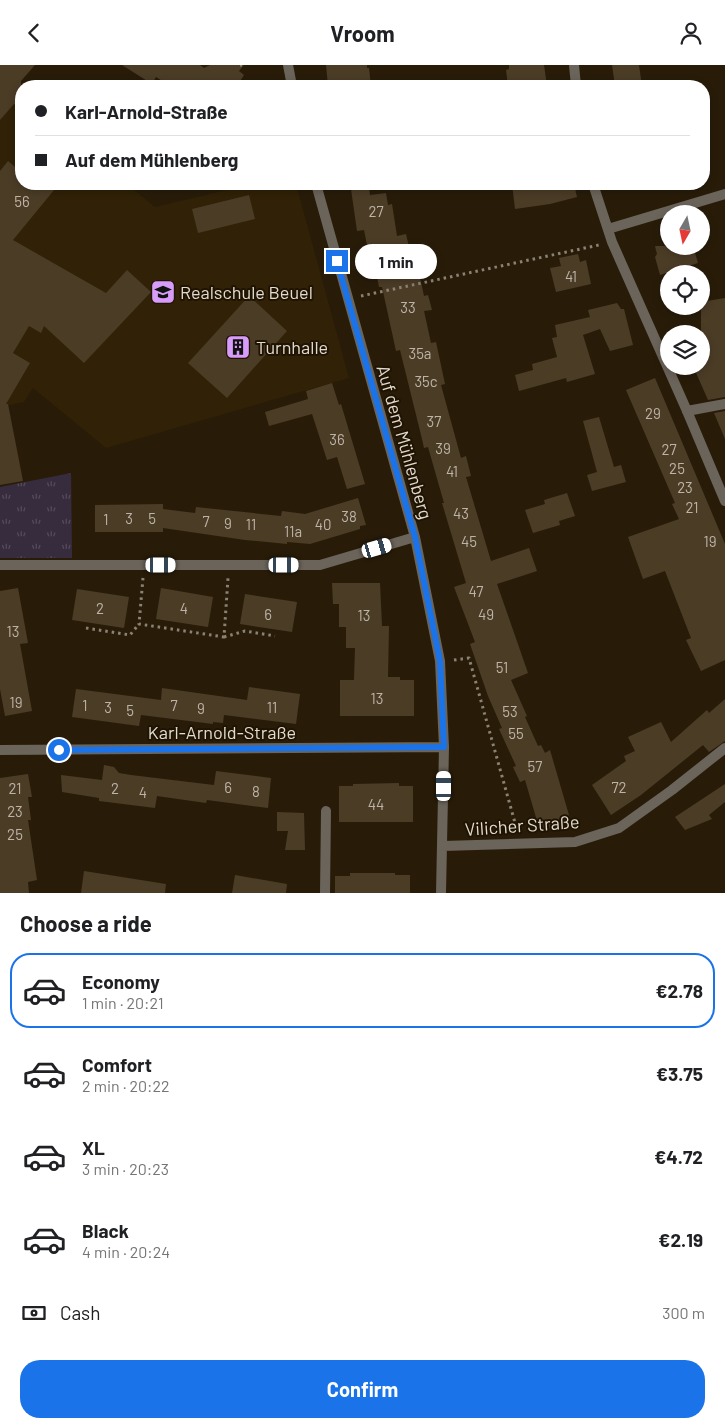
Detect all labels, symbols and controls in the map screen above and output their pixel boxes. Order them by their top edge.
icon: back [20,19,48,47]
icon: person [677,19,705,47]
text: Vroom [330,20,395,46]
text: Karl-Arnold-Straße [65,100,228,123]
text: Auf dem Mühlenberg [65,148,238,171]
house number: 56 [14,192,30,210]
house number: 27 [368,202,384,220]
north arrow [660,205,710,255]
map controls [660,205,710,375]
callout: 1 min [354,243,437,279]
route end [326,250,348,272]
text: 1 min [378,252,414,271]
button: locate [660,265,710,315]
house number: 41 [565,267,577,285]
school or university icon: Realschule Beuel [150,279,176,305]
place label: Realschule Beuel [180,281,313,303]
house number: 33 [400,298,416,316]
button: layers [660,325,710,375]
building icon: Turnhalle [225,334,251,360]
place label: Turnhalle [256,336,328,358]
house number: 35a [408,344,432,362]
street label: Auf dem Mühlenberg [372,362,438,522]
house number: 35c [414,372,438,390]
house number: 29 [645,404,661,422]
house number: 37 [427,412,441,430]
house number: 36 [329,430,345,448]
house number: 39 [435,439,451,457]
house number: 27 [661,440,677,458]
house number: 25 [669,459,685,477]
house number: 41 [446,462,458,480]
house number: 23 [677,478,693,496]
house number: 21 [685,498,699,516]
house number: 43 [453,504,469,522]
house number: 38 [341,507,357,525]
house number: 3 [125,509,133,527]
house number: 5 [148,509,156,527]
house number: 1 [103,510,109,528]
house number: 7 [202,512,210,530]
house number: 9 [224,514,232,532]
house number: 11 [246,515,256,533]
house number: 40 [315,515,331,533]
house number: 11a [284,522,302,540]
house number: 45 [461,532,477,550]
house number: 19 [703,532,717,550]
car [360,537,393,559]
car [146,558,176,573]
car [269,558,299,573]
house number: 47 [469,582,483,600]
house number: 2 [96,599,104,617]
house number: 4 [180,599,188,617]
house number: 6 [264,605,272,623]
house number: 49 [478,605,494,623]
house number: 13 [358,606,370,624]
house number: 13 [7,622,19,640]
house number: 51 [496,658,508,676]
house number: 13 [371,689,383,707]
house number: 19 [9,693,23,711]
house number: 1 [82,696,88,714]
house number: 7 [170,696,178,714]
house number: 3 [104,698,112,716]
house number: 11 [267,698,277,716]
house number: 9 [197,699,205,717]
house number: 5 [126,701,134,719]
house number: 53 [502,702,518,720]
street label: Karl-Arnold-Straße [148,721,296,743]
house number: 55 [508,724,524,742]
route start [48,739,70,761]
house number: 57 [528,757,542,775]
car [436,771,451,801]
house number: 6 [224,778,232,796]
house number: 72 [611,778,627,796]
house number: 21 [8,779,22,797]
house number: 2 [111,779,119,797]
house number: 8 [252,782,260,800]
house number: 4 [139,783,147,801]
house number: 44 [368,795,384,813]
house number: 23 [7,802,23,820]
street label: Vilicher Straße [464,810,580,840]
house number: 25 [7,825,23,843]
text: Choose a ride [20,910,152,936]
icon: car [22,968,67,1013]
text: Economy [82,970,160,993]
text: €2.78 [655,979,703,1002]
text: 1 min · 20:21 [82,993,164,1012]
icon: car [22,1051,67,1096]
text: Comfort [82,1053,152,1076]
text: €3.75 [656,1062,703,1085]
text: 2 min · 20:22 [82,1076,170,1095]
icon: car [22,1134,67,1179]
text: XL [82,1136,105,1159]
text: €4.72 [654,1145,703,1168]
text: 3 min · 20:23 [82,1159,169,1178]
icon: car [22,1217,67,1262]
text: Black [82,1219,129,1242]
text: €2.19 [658,1228,703,1251]
text: 4 min · 20:24 [82,1242,170,1261]
icon: cash [20,1299,48,1327]
text: Cash [60,1301,101,1324]
text: 300 m [662,1303,705,1322]
button: Confirm [20,1360,705,1418]

